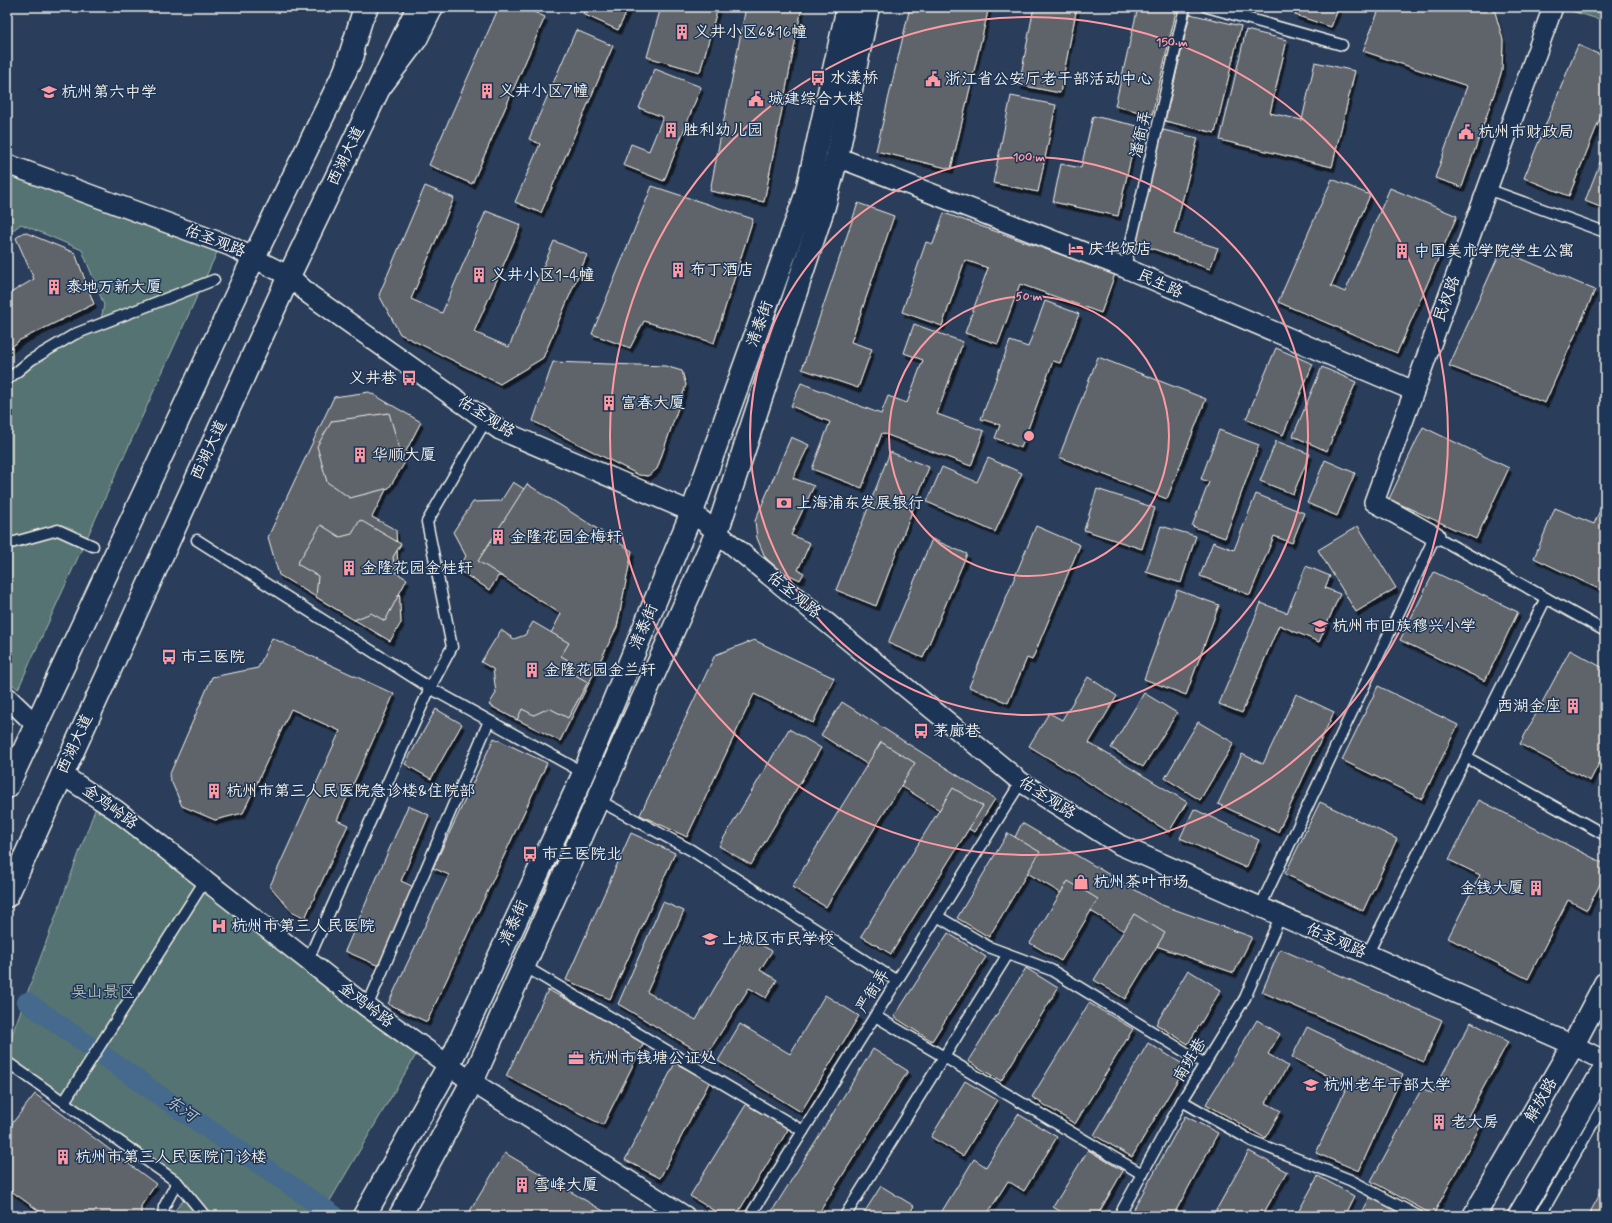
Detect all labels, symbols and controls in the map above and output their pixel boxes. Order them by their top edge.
place label: 义井小区6&16幢 [694,22,807,43]
building icon: 义井小区6&16幢 [673,23,691,41]
text: 150 m [1156,35,1188,51]
place label: 水漾桥 [830,68,878,89]
bus stop icon: 水漾桥 [809,69,827,87]
place label: 浙江省公安厅老干部活动中心 [945,69,1153,90]
public building icon: 浙江省公安厅老干部活动中心 [924,70,942,88]
place label: 义井小区7幢 [499,81,589,102]
place label: 杭州第六中学 [61,82,157,103]
building icon: 义井小区7幢 [478,82,496,100]
school or university icon: 杭州第六中学 [40,83,58,101]
place label: 城建综合大楼 [768,89,864,110]
public building icon: 城建综合大楼 [747,90,765,108]
street label: 潘衙弄 [1125,108,1157,160]
place label: 胜利幼儿园 [683,120,763,141]
building icon: 胜利幼儿园 [662,121,680,139]
place label: 杭州市财政局 [1478,122,1574,143]
street label: 西湖大道 [323,123,369,189]
public building icon: 杭州市财政局 [1457,123,1475,141]
text: 100 m [1013,150,1046,166]
street label: 佑圣观路 [181,220,249,262]
place label: 庆华饭店 [1088,239,1152,260]
hotel icon: 庆华饭店 [1067,240,1085,258]
place label: 中国美术学院学生公寓 [1414,241,1574,262]
building icon: 中国美术学院学生公寓 [1393,242,1411,260]
place label: 布丁酒店 [690,260,754,281]
building icon: 布丁酒店 [669,261,687,279]
place label: 义井小区1-4幢 [491,265,595,286]
street label: 民生路 [1134,265,1186,303]
building icon: 义井小区1-4幢 [470,266,488,284]
street label: 民权路 [1429,273,1465,325]
place label: 泰地万新大厦 [66,277,162,298]
building icon: 泰地万新大厦 [45,278,63,296]
text: 50 m [1016,289,1043,305]
street label: 清泰街 [742,298,778,350]
place label: 义井巷 [349,368,397,389]
bus stop icon: 义井巷 [400,369,418,387]
street label: 佑圣观路 [453,391,519,443]
place label: 富春大厦 [621,393,685,414]
building icon: 富春大厦 [600,394,618,412]
street label: 西湖大道 [186,417,232,483]
centre of rings [1022,429,1036,443]
place label: 华顺大厦 [372,445,436,466]
building icon: 华顺大厦 [351,446,369,464]
place label: 上海浦东发展银行 [796,493,924,514]
bank icon: 上海浦东发展银行 [775,494,793,512]
place label: 金隆花园金梅轩 [510,527,622,548]
building icon: 金隆花园金梅轩 [489,528,507,546]
place label: 金隆花园金桂轩 [361,558,473,579]
building icon: 金隆花园金桂轩 [340,559,358,577]
street label: 佑圣观路 [763,567,825,623]
street label: 清泰街 [625,601,663,653]
place label: 杭州市回族穆兴小学 [1332,616,1476,637]
school or university icon: 杭州市回族穆兴小学 [1311,617,1329,635]
place label: 市三医院 [181,647,245,668]
bus stop icon: 市三医院 [160,648,178,666]
place label: 金隆花园金兰轩 [544,660,656,681]
building icon: 金隆花园金兰轩 [523,661,541,679]
place label: 西湖金座 [1497,696,1561,717]
building icon: 西湖金座 [1564,697,1582,715]
street label: 西湖大道 [52,711,98,777]
place label: 茅廊巷 [933,721,981,742]
bus stop icon: 茅廊巷 [912,722,930,740]
street label: 佑圣观路 [1014,772,1080,824]
street label: 金鸡岭路 [78,780,142,834]
place label: 杭州市第三人民医院急诊楼&住院部 [226,781,475,802]
building icon: 杭州市第三人民医院急诊楼&住院部 [205,782,223,800]
place label: 市三医院北 [542,844,622,865]
bus stop icon: 市三医院北 [521,845,539,863]
place label: 杭州茶叶市场 [1093,872,1189,893]
shop icon: 杭州茶叶市场 [1072,873,1090,891]
place label: 金钱大厦 [1460,878,1524,899]
building icon: 金钱大厦 [1527,879,1545,897]
street label: 清泰街 [495,897,533,949]
place label: 杭州市第三人民医院 [231,916,375,937]
hospital icon: 杭州市第三人民医院 [210,917,228,935]
street label: 佑圣观路 [1302,918,1370,964]
place label: 上城区市民学校 [722,929,834,950]
school or university icon: 上城区市民学校 [701,930,719,948]
street label: 严衙弄 [851,965,895,1017]
street label: 金鸡岭路 [334,977,398,1033]
park label: 吴山景区 [71,982,135,1003]
street label: 南班巷 [1169,1034,1211,1086]
place label: 杭州市钱塘公证处 [588,1048,717,1069]
office icon: 杭州市钱塘公证处 [567,1049,585,1067]
street label: 解放路 [1520,1074,1562,1126]
place label: 杭州老年干部大学 [1323,1075,1451,1096]
school or university icon: 杭州老年干部大学 [1302,1076,1320,1094]
water label: 东河 [161,1090,204,1129]
place label: 老大房 [1451,1112,1499,1133]
building icon: 老大房 [1430,1113,1448,1131]
place label: 杭州市第三人民医院门诊楼 [75,1147,267,1168]
building icon: 杭州市第三人民医院门诊楼 [54,1148,72,1166]
place label: 雪峰大厦 [534,1175,598,1196]
building icon: 雪峰大厦 [513,1176,531,1194]

